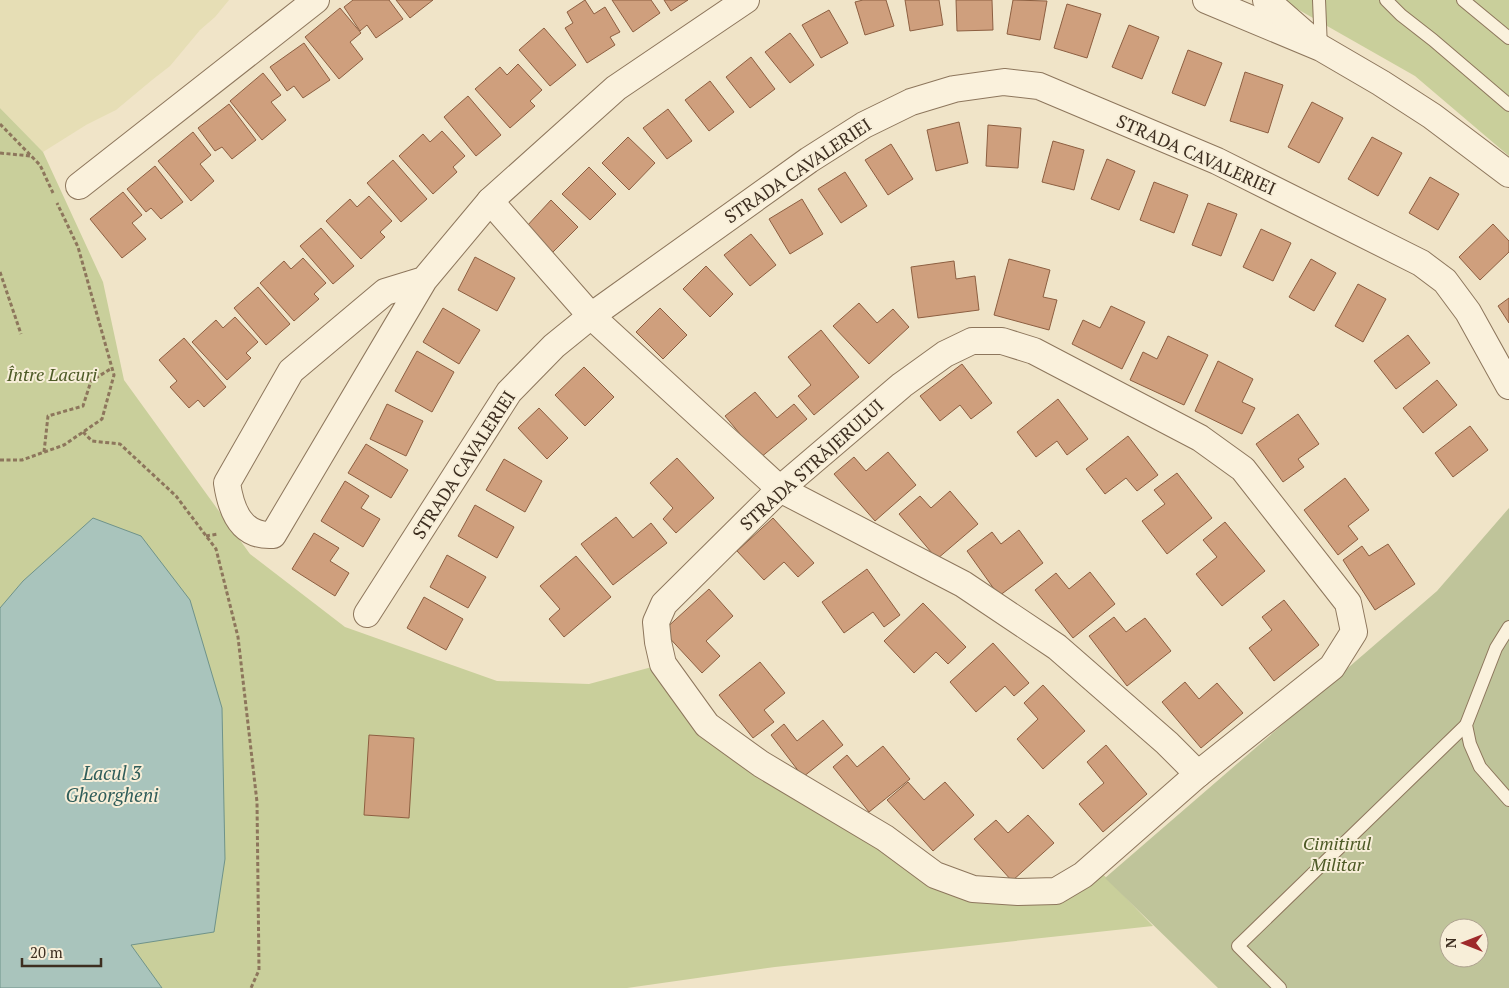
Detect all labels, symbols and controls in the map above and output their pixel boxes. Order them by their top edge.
street label: STRADA CAVALERIEI [1113,108,1280,200]
street label: STRADA CAVALERIEI [719,112,875,228]
park label: Între Lacuri [6,362,97,386]
street label: STRADA CAVALERIEI [406,386,520,543]
street label: STRADA STRĂJERULUI [734,393,888,535]
water label: Lacul 3 Gheorgheni [66,760,159,807]
park label: Cimitirul Militar [1303,831,1371,876]
north arrow [1439,918,1489,968]
scale bar [22,936,101,968]
text: N [1441,937,1460,948]
text: 20 m [30,942,63,962]

